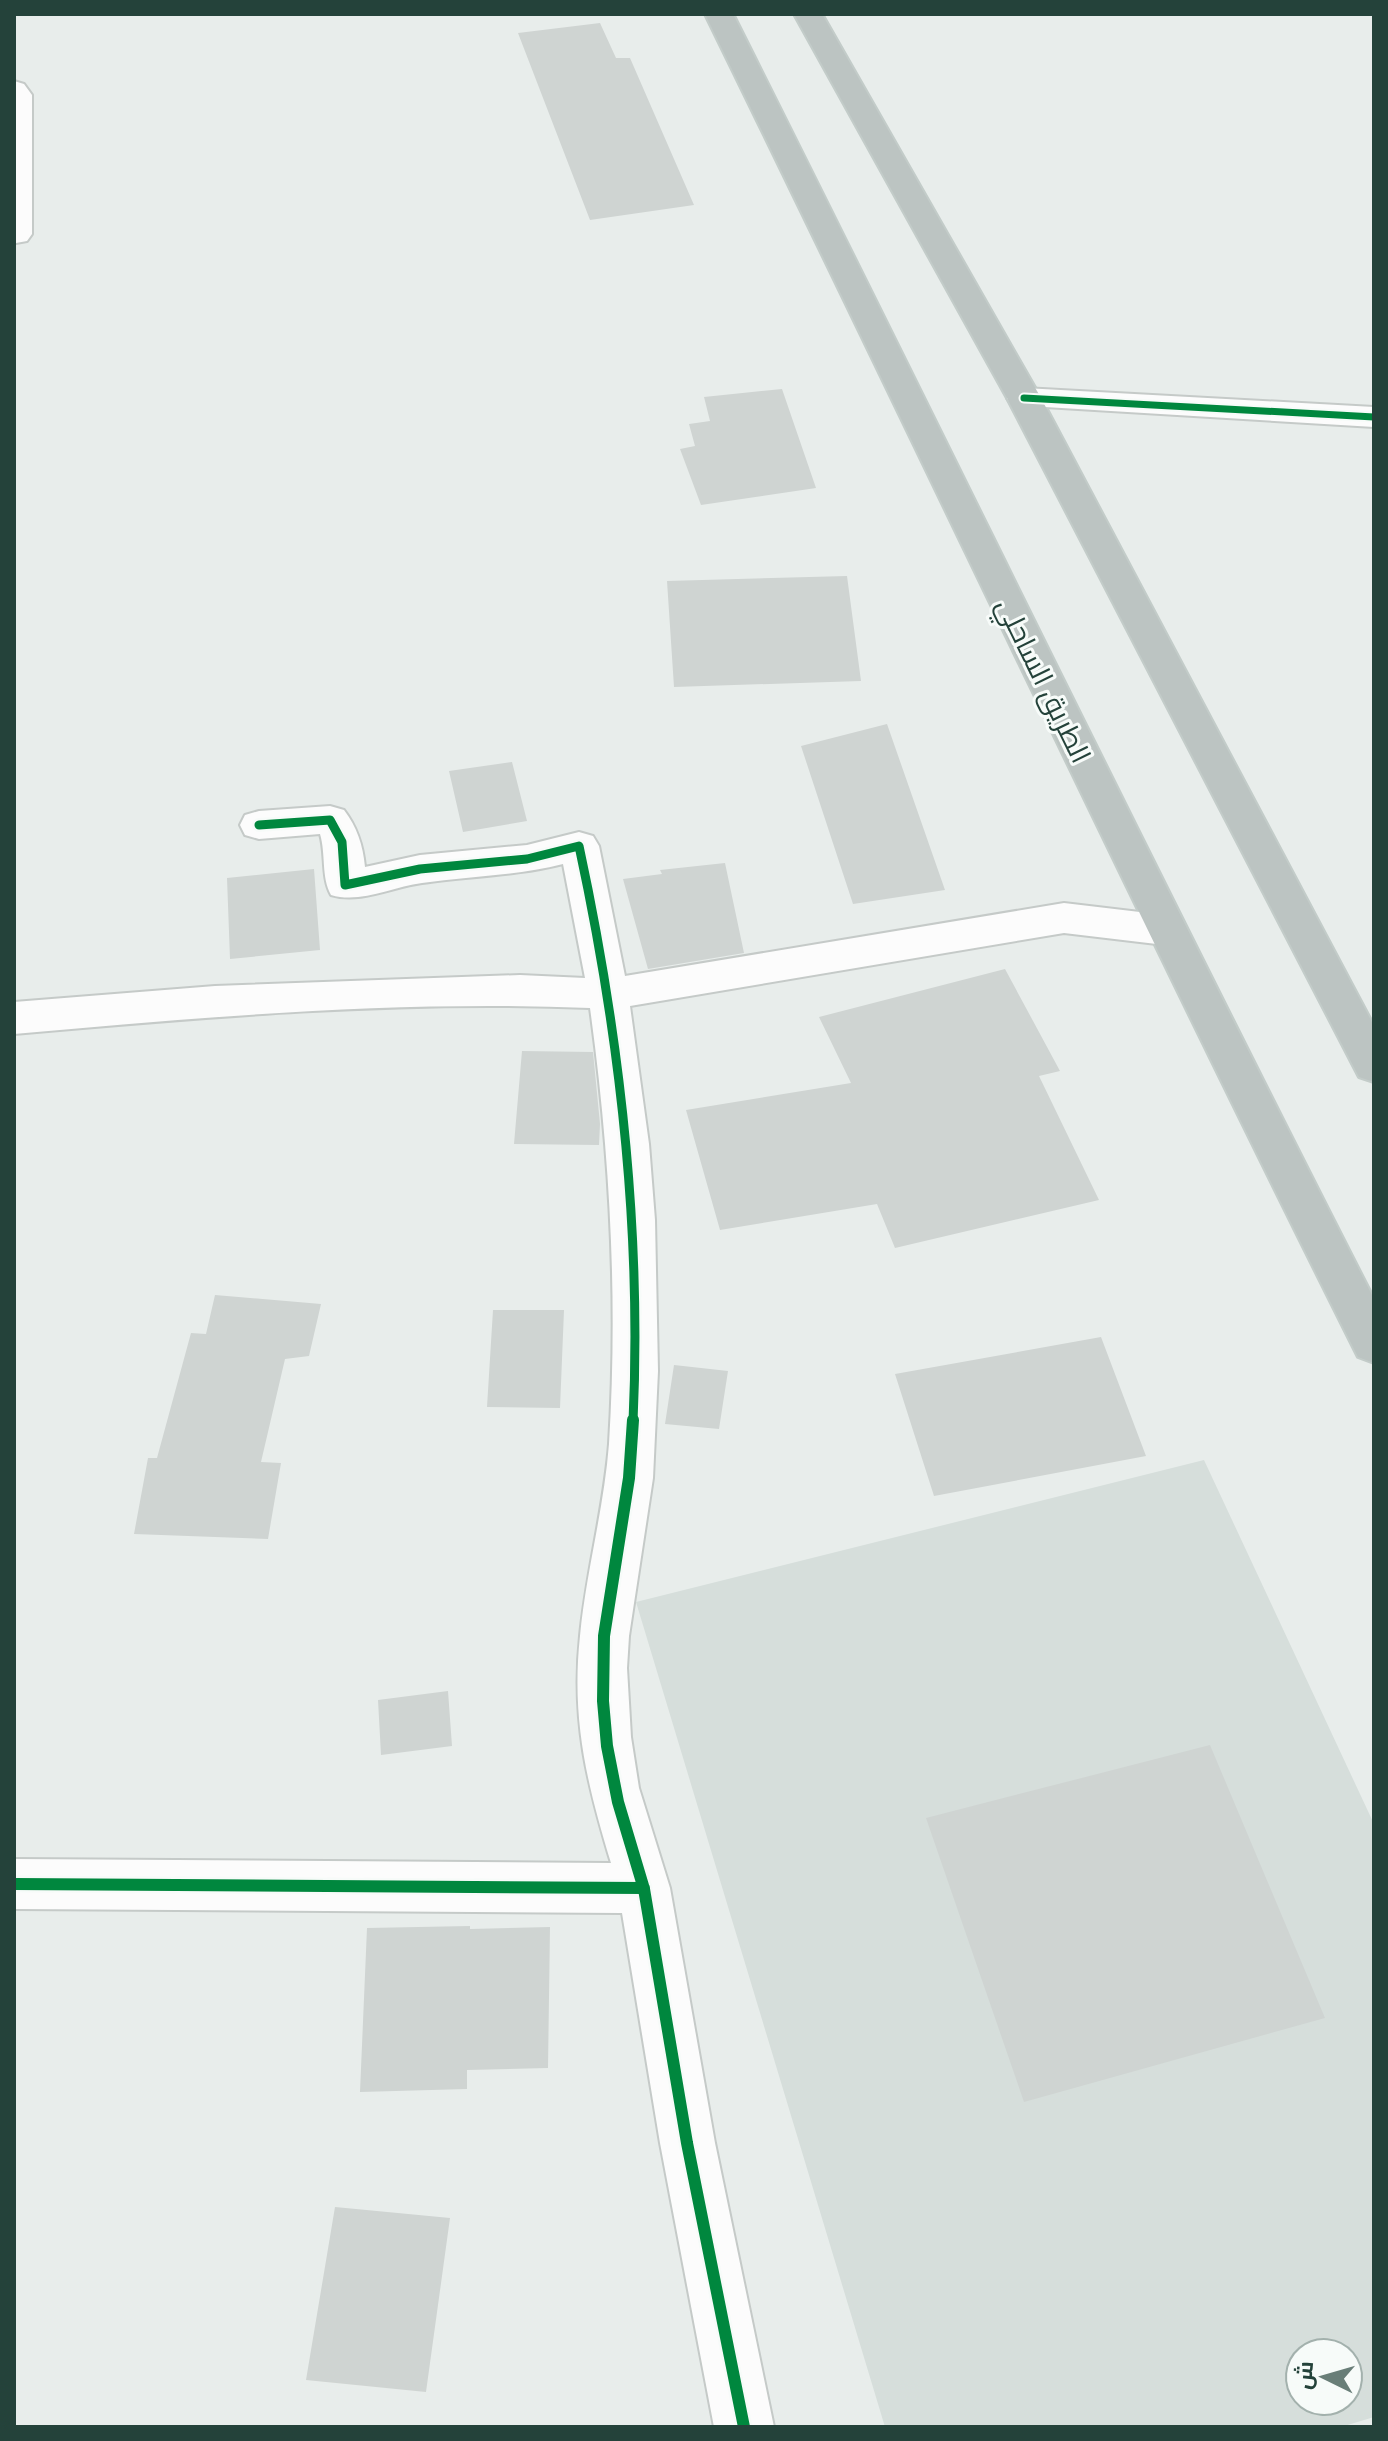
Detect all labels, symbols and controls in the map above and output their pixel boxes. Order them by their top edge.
street label: الطريق الساحلي [985,592,1100,771]
north arrow [1284,2337,1364,2417]
text: ش [1289,2360,1319,2391]

